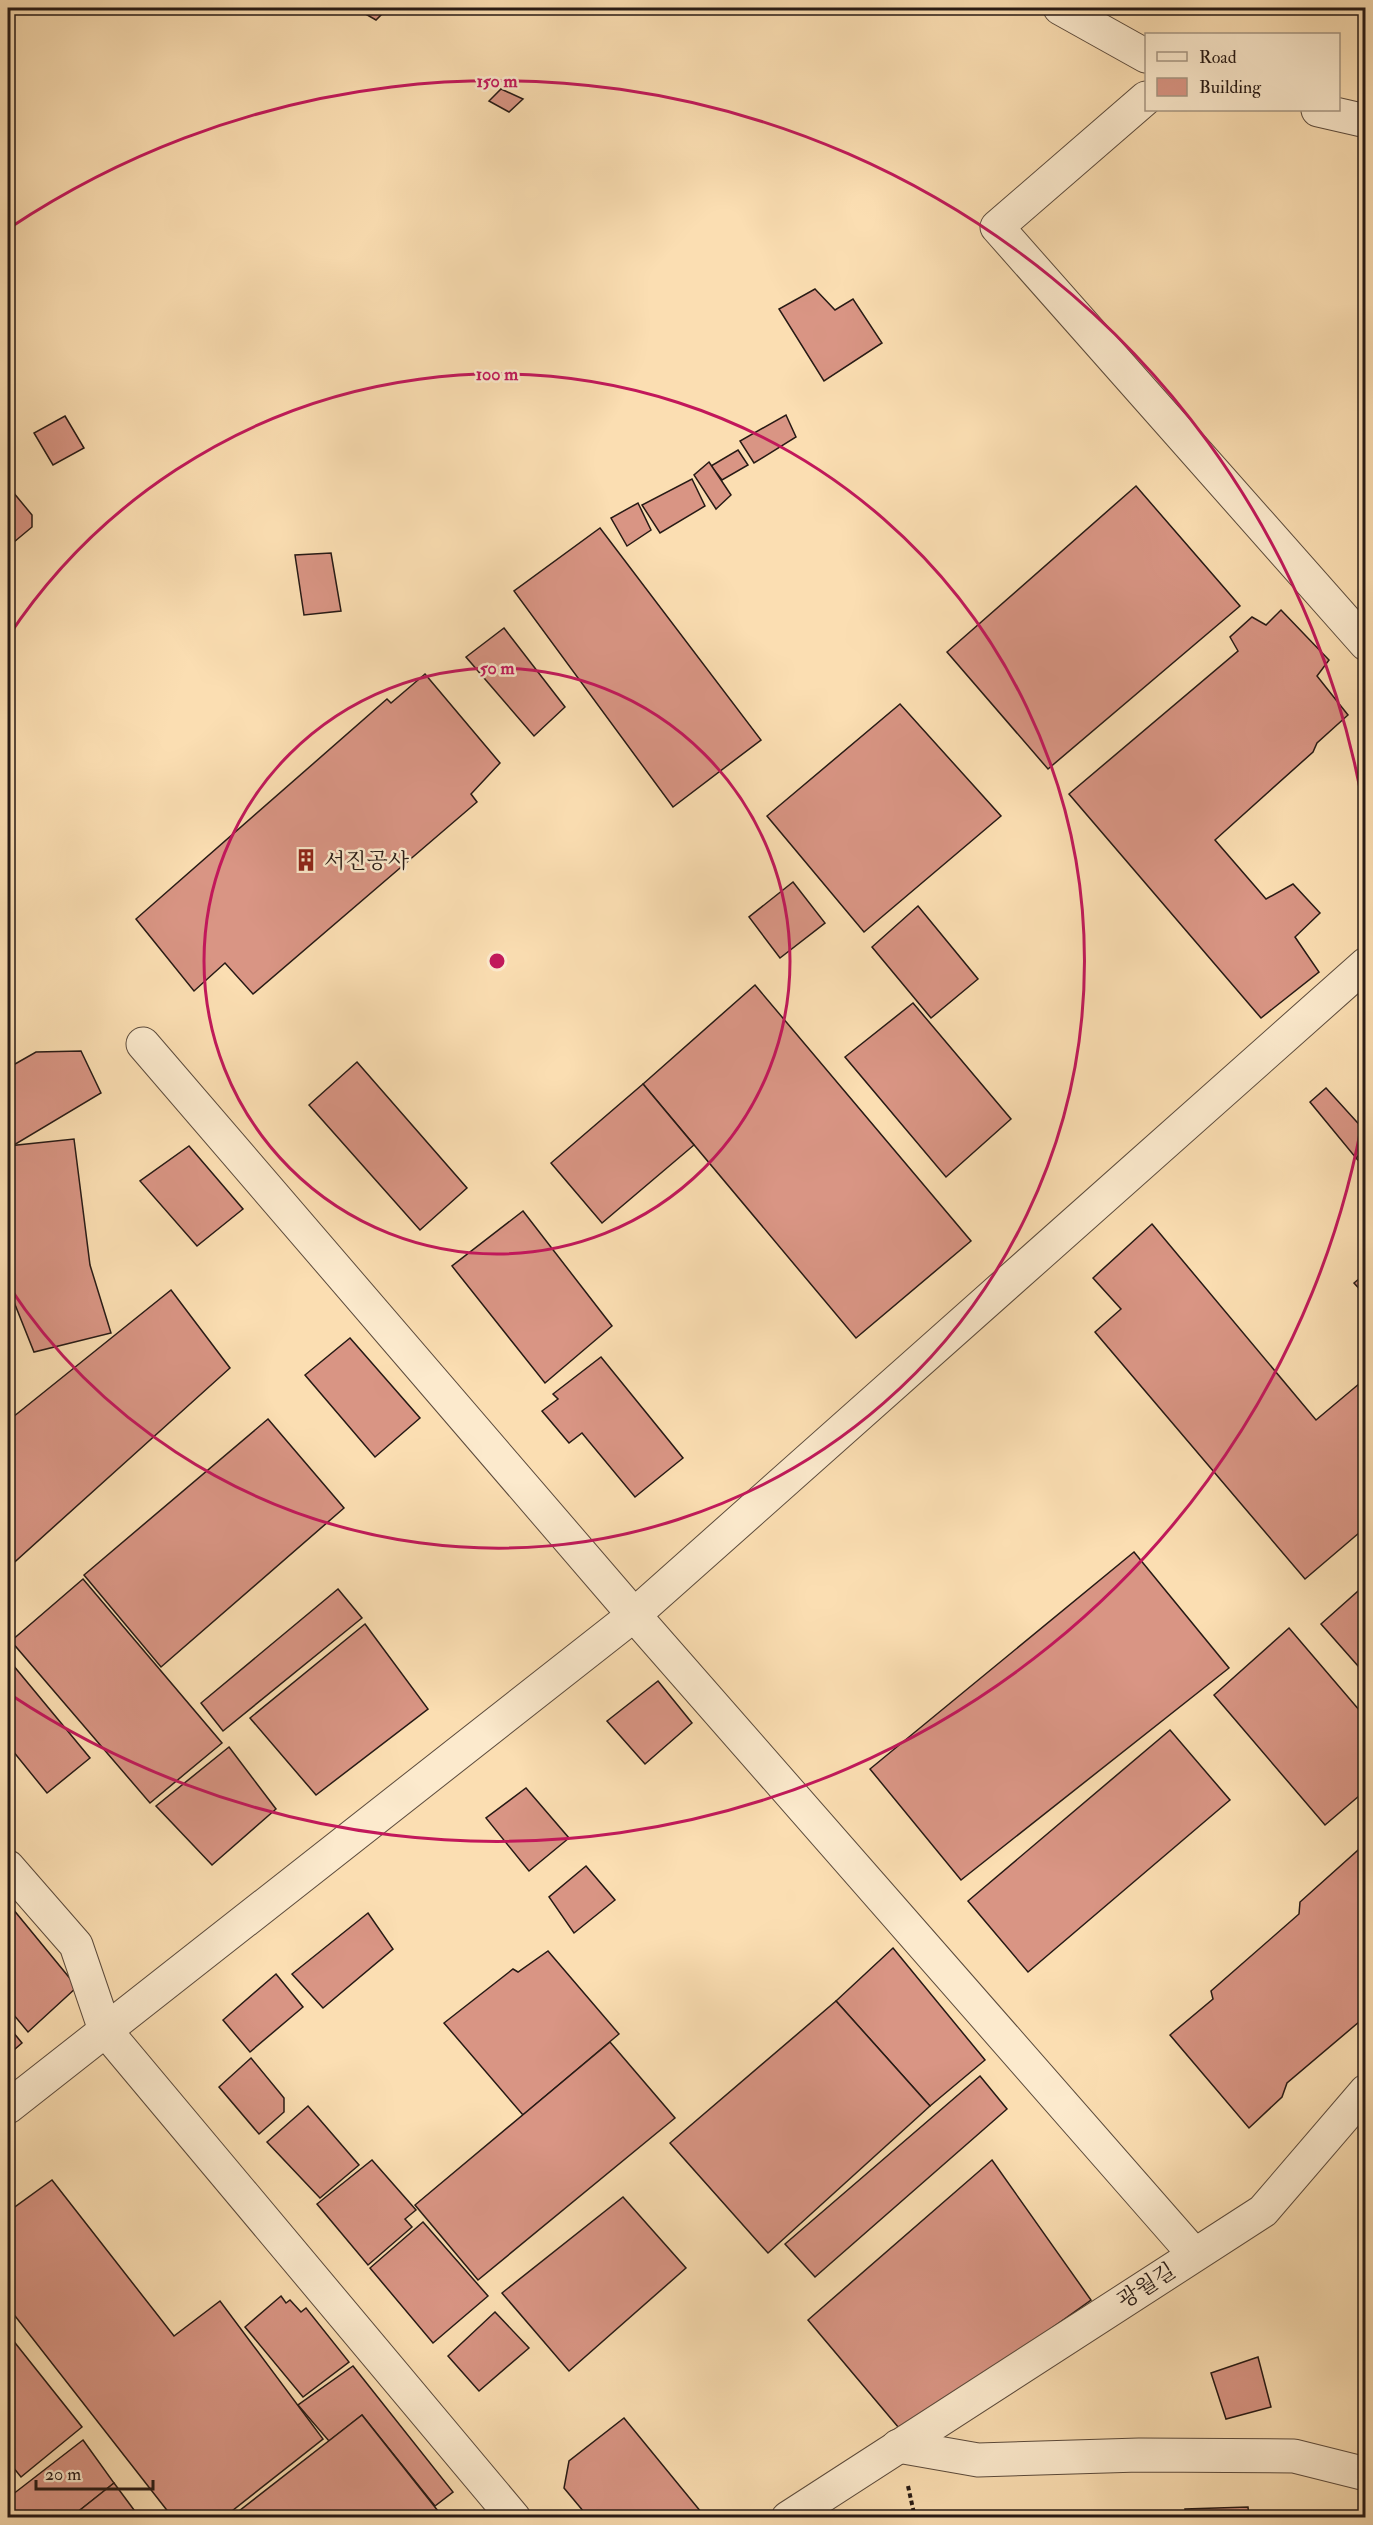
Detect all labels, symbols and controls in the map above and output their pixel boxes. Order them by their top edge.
legend [1145,33,1340,111]
text: Road [1199,46,1237,69]
text: 150 m [476,70,519,93]
text: Building [1199,76,1262,99]
text: 100 m [476,363,519,386]
text: 50 m [480,657,515,680]
building icon: 서진공사 [293,847,319,873]
place label: 서진공사 [324,847,410,875]
centre of rings [487,951,507,971]
street label: 광월길 [1112,2257,1181,2315]
scale bar [36,2453,153,2491]
text: 20 m [45,2463,81,2486]

